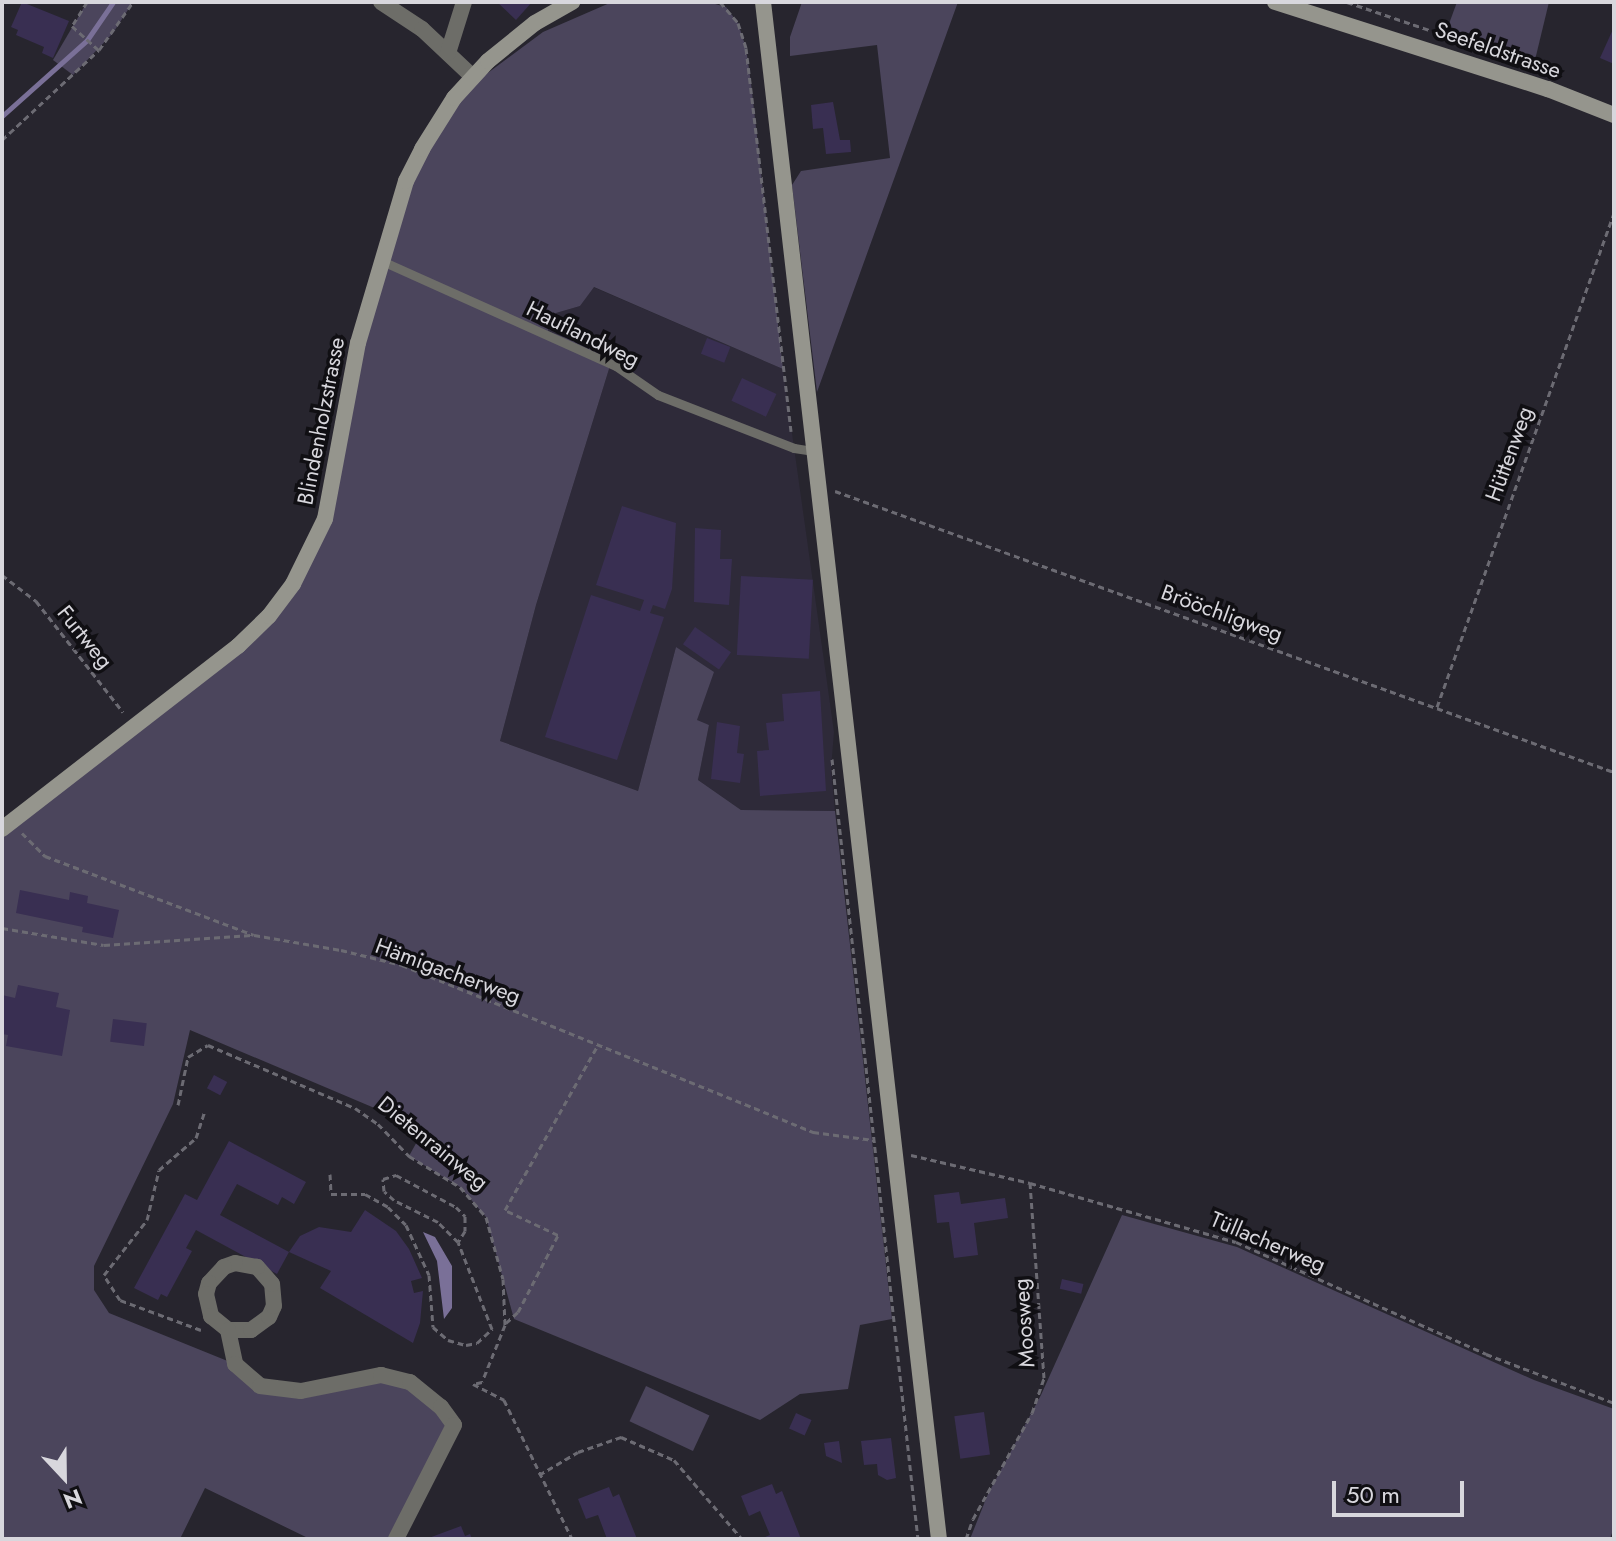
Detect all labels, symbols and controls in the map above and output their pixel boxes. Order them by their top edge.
street label: Seefeldstrasse [1432,16,1564,84]
street label: Hauflandweg [522,295,644,373]
street label: Blindenholzstrasse [292,335,350,507]
street label: Hüttenweg [1480,403,1538,505]
street label: Brööchligweg [1158,579,1286,647]
street label: Furtweg [52,600,118,674]
street label: Hämigacherweg [372,933,524,1009]
street label: Dietenrainweg [373,1091,493,1195]
street label: Tüllacherweg [1206,1206,1330,1278]
street label: Moosweg [1008,1278,1040,1368]
north arrow [24,1437,104,1517]
scale bar [1336,1465,1468,1515]
text: 50 m [1346,1477,1400,1512]
text: N [59,1481,87,1517]

